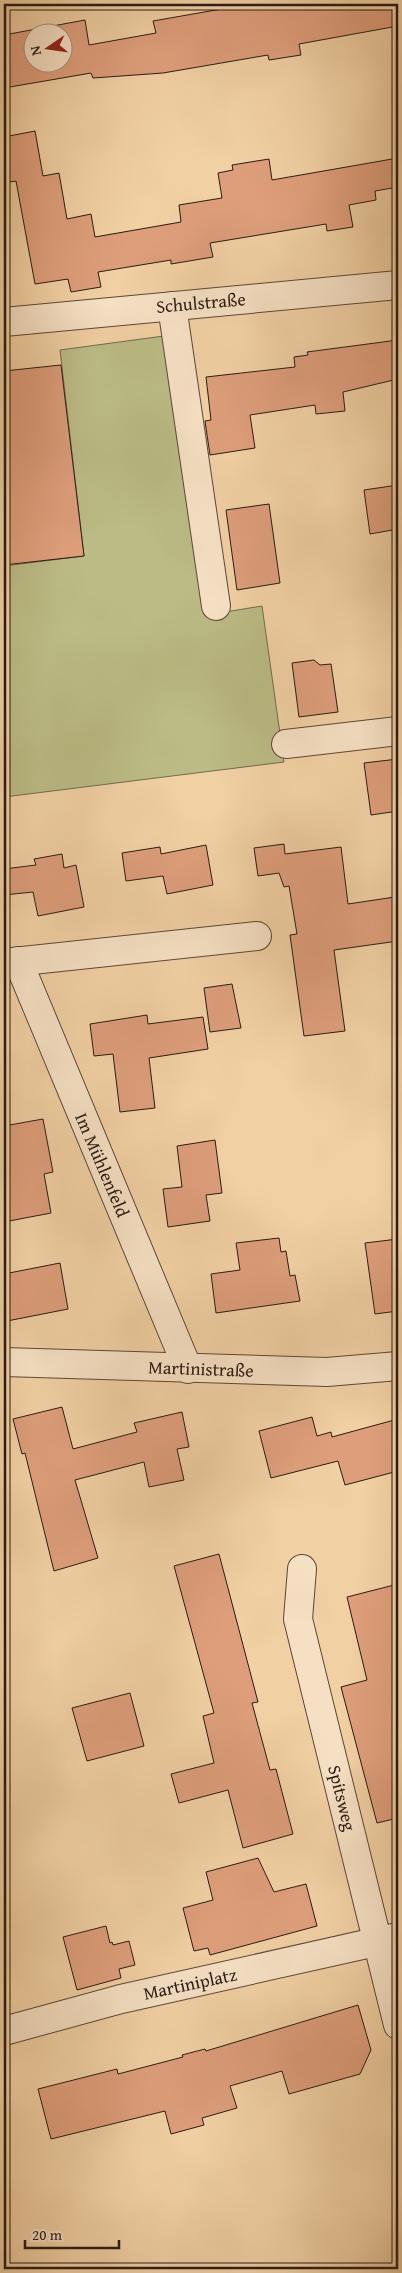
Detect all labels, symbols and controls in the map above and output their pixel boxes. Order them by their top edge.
north arrow [22,22,72,72]
text: N [24,43,46,58]
street label: Schulstraße [155,285,247,320]
street label: Im Mühlenfeld [68,1108,137,1222]
street label: Martinistraße [148,1353,254,1384]
street label: Spitsweg [321,1762,364,1834]
street label: Martiniplatz [141,1960,239,2007]
scale bar [25,2218,119,2250]
text: 20 m [32,2224,63,2245]

